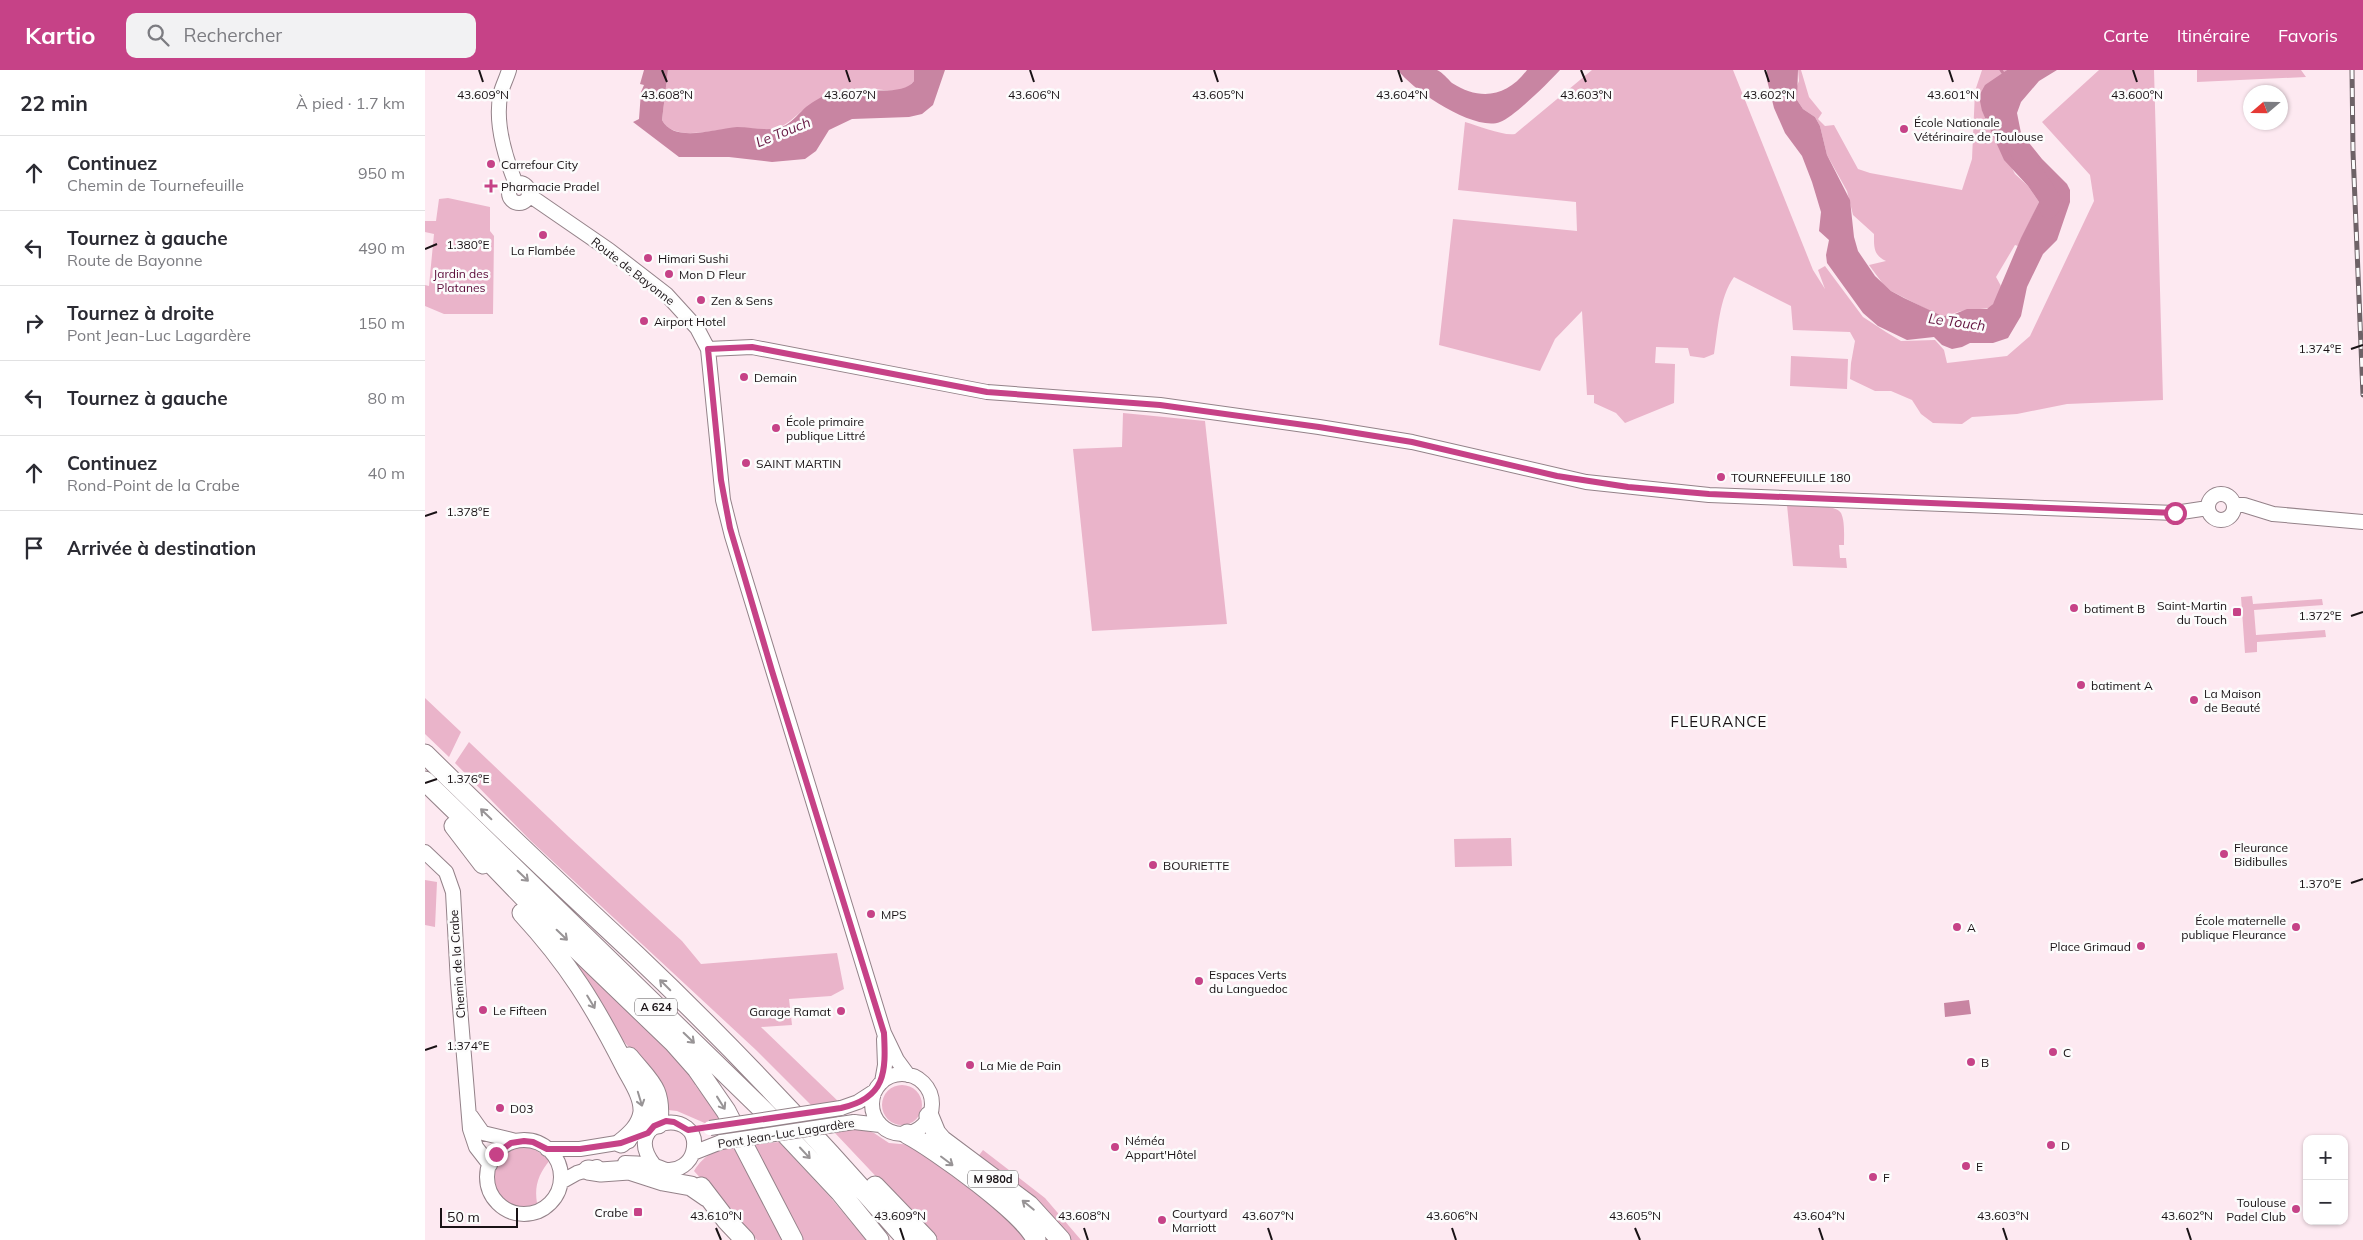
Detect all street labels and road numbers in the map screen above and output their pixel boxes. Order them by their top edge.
street label: Route de Bayonne [588,234,678,308]
street label: Chemin de la Crabe [446,909,468,1019]
road number: A 624 [635,999,677,1016]
street label: Pont Jean-Luc Lagardère [717,1115,855,1151]
road number: M 980d [968,1170,1018,1188]

